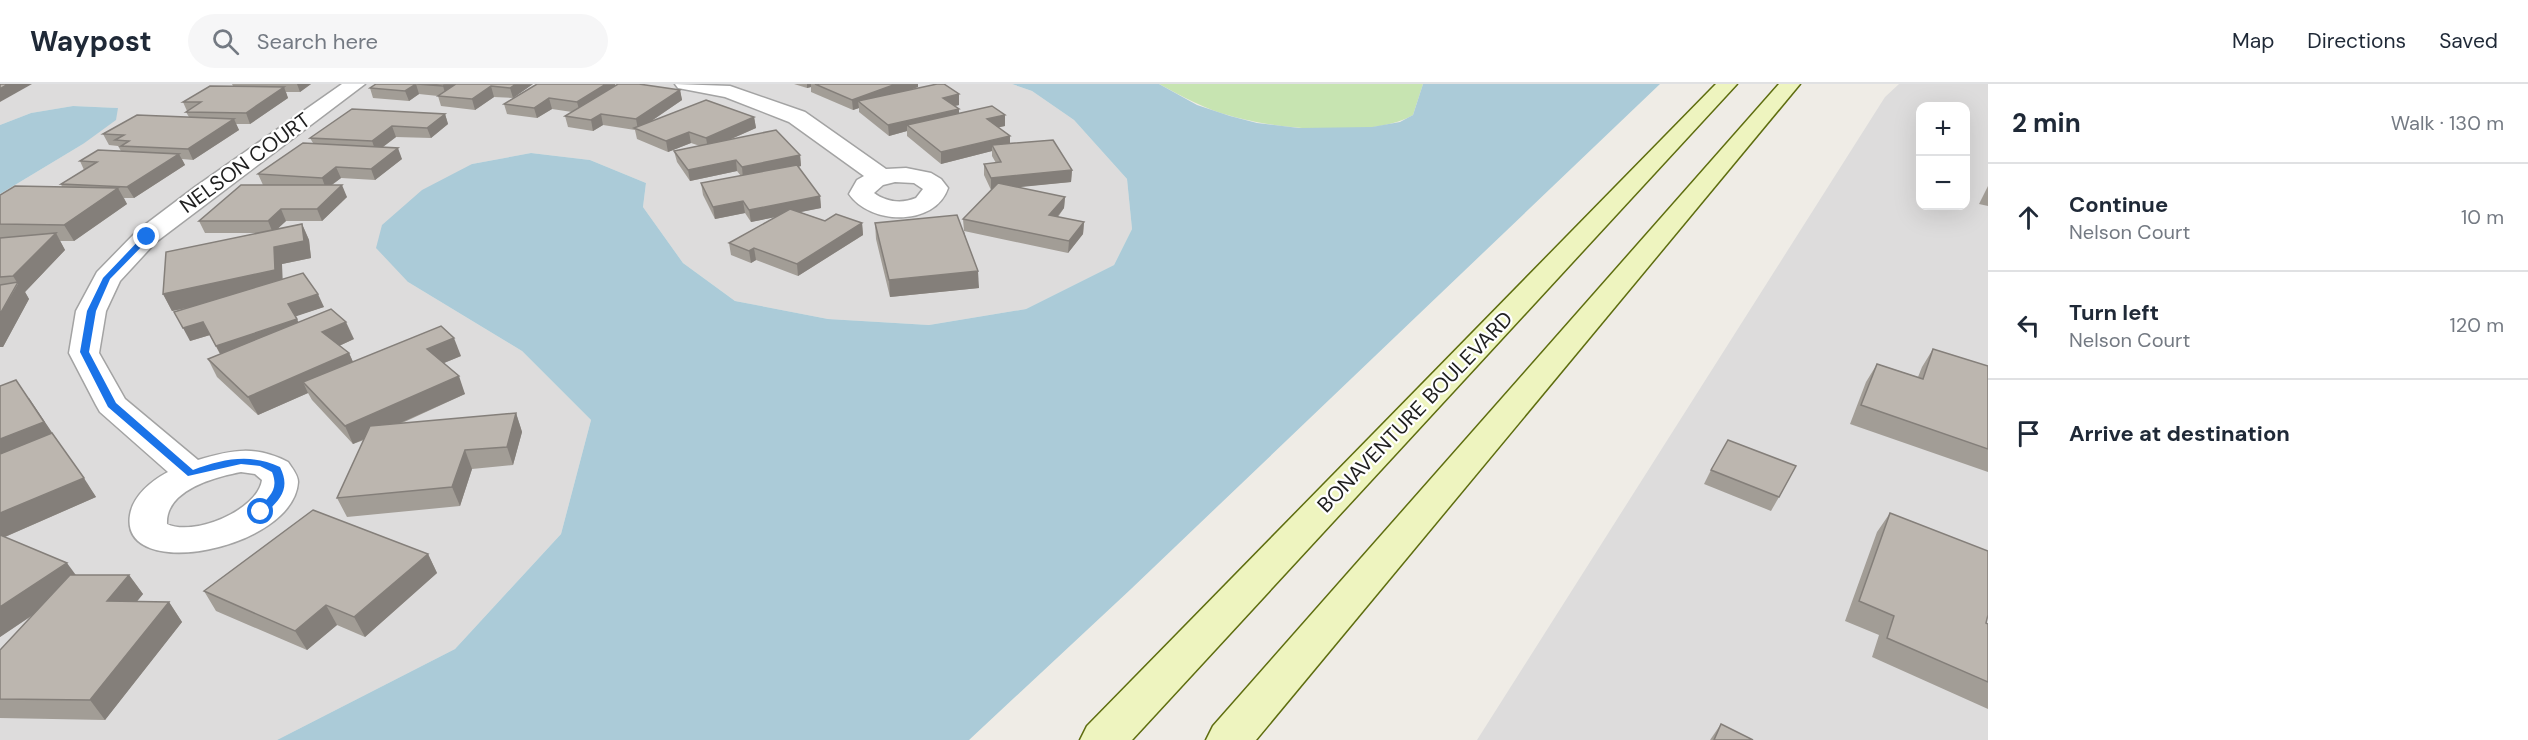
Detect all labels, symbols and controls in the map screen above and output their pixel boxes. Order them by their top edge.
search box [188,14,608,68]
text: Waypost [30,23,152,60]
icon: search [209,25,242,58]
text: Search here [257,27,378,56]
text: Map [2232,27,2274,55]
text: Directions [2307,27,2406,55]
text: Saved [2439,27,2498,55]
map controls [1916,102,1970,210]
button: + [1916,102,1970,156]
street label: NELSON COURT [174,106,316,220]
text: 2 min [2012,106,2081,140]
text: Walk · 130 m [2391,110,2504,136]
button: − [1916,156,1970,210]
text: Continue [2069,190,2168,219]
icon: ahead [2012,201,2045,234]
text: 10 m [2461,204,2504,230]
text: Nelson Court [2069,219,2190,245]
route end [133,223,159,249]
text: Turn left [2069,298,2159,327]
street label: BONAVENTURE BOULEVARD [1311,305,1519,519]
icon: left [2012,309,2045,342]
text: 120 m [2450,312,2504,338]
text: Nelson Court [2069,327,2190,353]
icon: arrive [2012,417,2045,450]
text: Arrive at destination [2069,419,2290,448]
route start [247,498,273,524]

